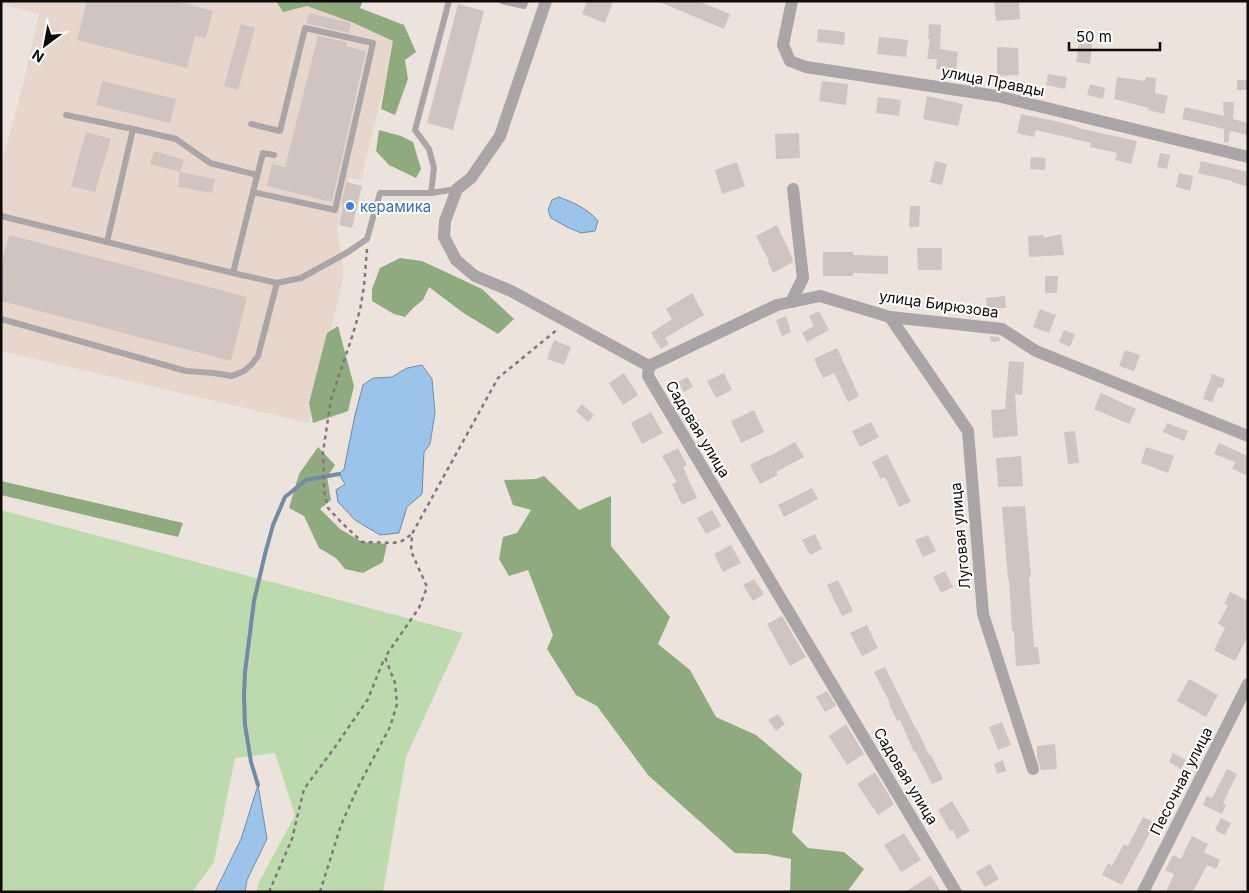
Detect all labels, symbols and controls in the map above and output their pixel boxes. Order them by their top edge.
north arrow [20,20,70,70]
scale bar [1069,20,1160,52]
text: 50 m [1076,27,1112,46]
text: N [29,46,47,66]
street label: улица Правды [940,62,1046,100]
place label: керамика [360,197,431,216]
marker: керамика [344,200,356,212]
street label: улица Бирюзова [878,286,1000,322]
street label: Садовая улица [662,377,734,481]
street label: Луговая улица [946,482,974,590]
street label: Садовая улица [870,724,942,828]
street label: Песочная улица [1146,724,1216,838]

